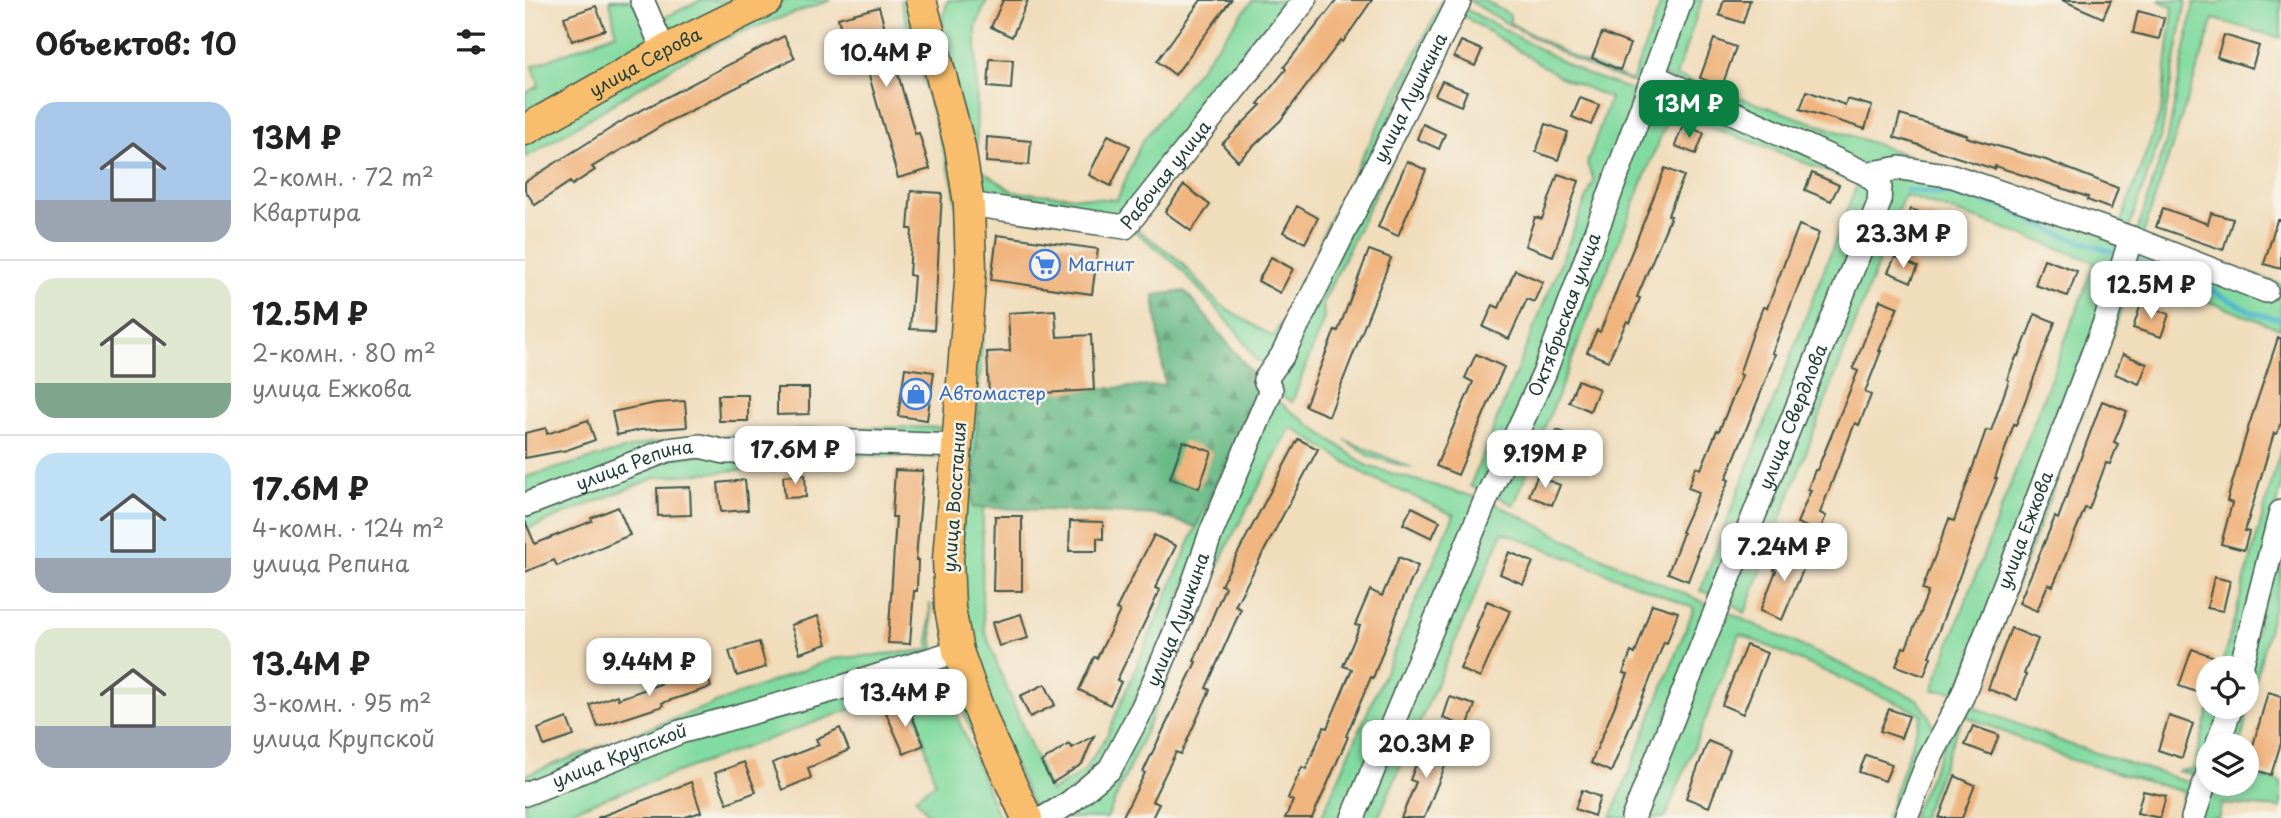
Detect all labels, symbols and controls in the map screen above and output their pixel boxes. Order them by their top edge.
street label: улица Серова [584,19,706,103]
text: Объектов: 10 [35,20,237,65]
icon: filters [452,23,490,61]
street label: улица Лушкина [1365,27,1453,167]
pin: 10.4M ₽ [821,29,951,89]
text: 10.4M ₽ [840,34,932,69]
pin: 13M ₽ [1640,80,1738,140]
text: 13M ₽ [1655,85,1723,120]
street label: Рабочая улица [1113,113,1217,234]
text: 13M ₽ [252,114,341,159]
icon: home [91,130,175,214]
text: 2-комн. · 72 m² [252,159,434,194]
text: Квартира [252,194,360,229]
pin: 23.3M ₽ [1838,210,1968,270]
text: 23.3M ₽ [1855,215,1951,250]
street label: Октябрьская улица [1520,228,1607,401]
supermarket icon: Магнит [1028,248,1062,282]
place label: Магнит [1068,250,1135,277]
pin: 12.5M ₽ [2086,262,2216,321]
text: 12.5M ₽ [2107,266,2195,301]
text: 12.5M ₽ [252,290,368,335]
icon: home [91,306,175,390]
text: 2-комн. · 80 m² [252,335,436,370]
street label: улица Свердлова [1751,339,1834,493]
text: улица Ежкова [252,370,411,405]
shop icon: Автомастер [899,377,933,411]
place label: Автомастер [939,379,1046,406]
street label: улица Восстания [935,421,972,573]
pin: 17.6M ₽ [730,426,860,486]
pin: 9.19M ₽ [1480,430,1610,490]
text: 17.6M ₽ [750,431,840,466]
street label: улица Репина [571,432,695,496]
text: 9.19M ₽ [1503,435,1587,470]
text: 17.6M ₽ [252,465,369,510]
street label: улица Ежкова [1989,466,2059,593]
icon: home [91,481,175,565]
text: 4-комн. · 124 m² [252,510,444,545]
pin: 7.24M ₽ [1719,524,1849,583]
text: 7.24M ₽ [1737,528,1831,563]
text: улица Репина [252,545,409,580]
street label: улица Лушкина [1138,548,1215,690]
pin: 9.44M ₽ [584,638,714,698]
text: 13.4M ₽ [252,640,370,685]
text: 9.44M ₽ [602,643,696,678]
icon: home [91,656,175,740]
map controls [2196,656,2259,796]
button: locate [2196,656,2259,719]
pin: 13.4M ₽ [840,670,970,729]
text: 13.4M ₽ [860,674,950,709]
text: 3-комн. · 95 m² [252,685,431,720]
street label: улица Крупской [548,716,690,794]
text: улица Крупской [252,720,435,755]
pin: 20.3M ₽ [1361,720,1491,780]
text: 20.3M ₽ [1378,725,1474,760]
button: layers [2196,733,2259,796]

